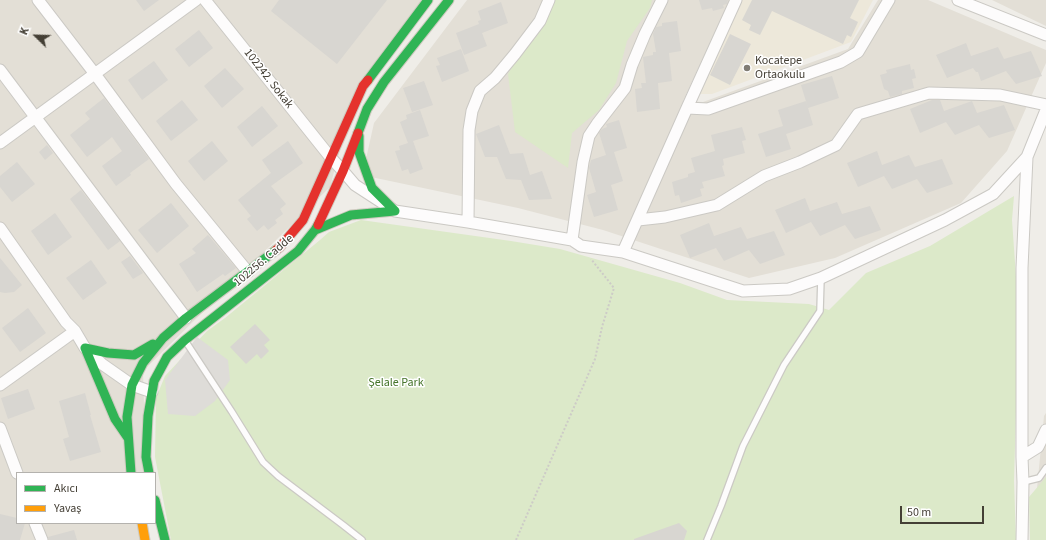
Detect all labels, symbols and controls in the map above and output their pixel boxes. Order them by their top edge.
north arrow [16,16,56,56]
text: K [16,25,33,37]
street label: 102242. Sokak [240,46,296,112]
place label: Kocatepe Ortaokulu [755,54,805,82]
marker: Kocatepe Ortaokulu [742,63,752,73]
street label: 102256. Cadde [231,232,297,290]
park label: Şelale Park [368,376,424,390]
legend [16,472,156,524]
text: Akıcı [54,480,78,497]
scale bar [902,498,986,524]
text: Yavaş [54,500,81,517]
text: 50 m [907,504,931,521]

